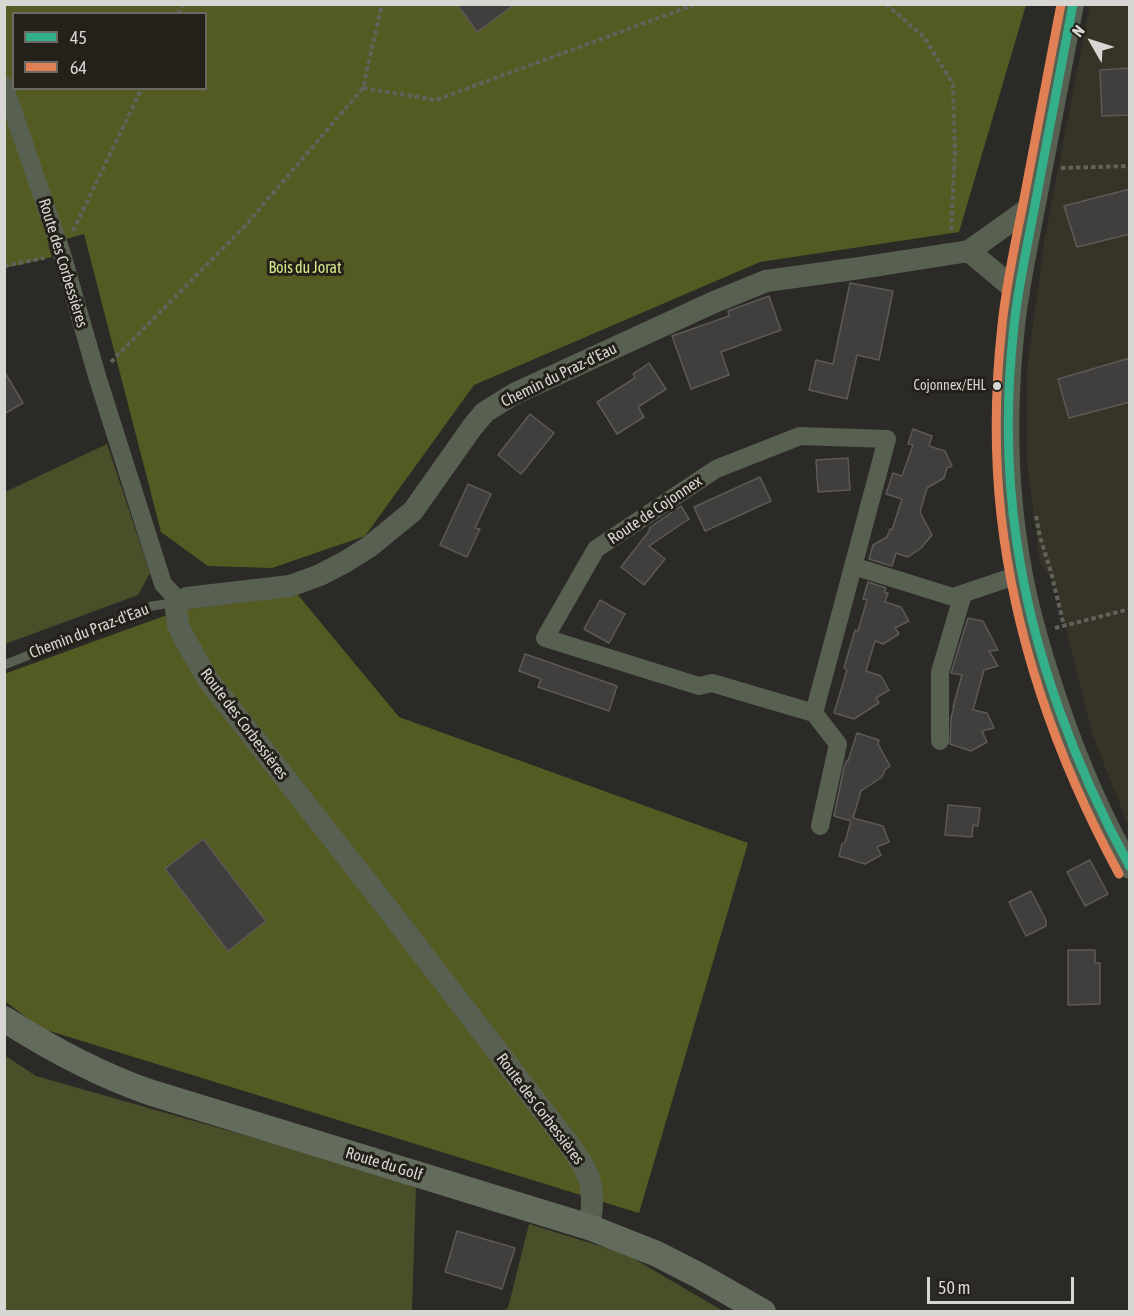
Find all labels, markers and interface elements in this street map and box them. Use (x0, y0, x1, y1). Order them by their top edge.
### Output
legend (12, 12, 207, 90)
north arrow (1062, 12, 1122, 72)
text: N (1068, 21, 1088, 40)
text: 45 (70, 27, 87, 48)
text: 64 (70, 57, 87, 78)
street label: Route des Corbessières (34, 196, 92, 330)
park label: Bois du Jorat (268, 258, 342, 278)
street label: Chemin du Praz-d'Eau (498, 339, 620, 411)
place label: Cojonnex/EHL (914, 378, 986, 394)
marker: Cojonnex/EHL (991, 380, 1003, 392)
street label: Route de Cojonnex (604, 472, 706, 548)
street label: Chemin du Praz-d'Eau (27, 599, 151, 663)
street label: Route des Corbessières (196, 665, 292, 783)
street label: Route des Corbessières (492, 1050, 588, 1168)
street label: Route du Golf (343, 1143, 425, 1185)
scale bar (930, 1265, 1077, 1303)
text: 50 m (938, 1277, 970, 1298)

